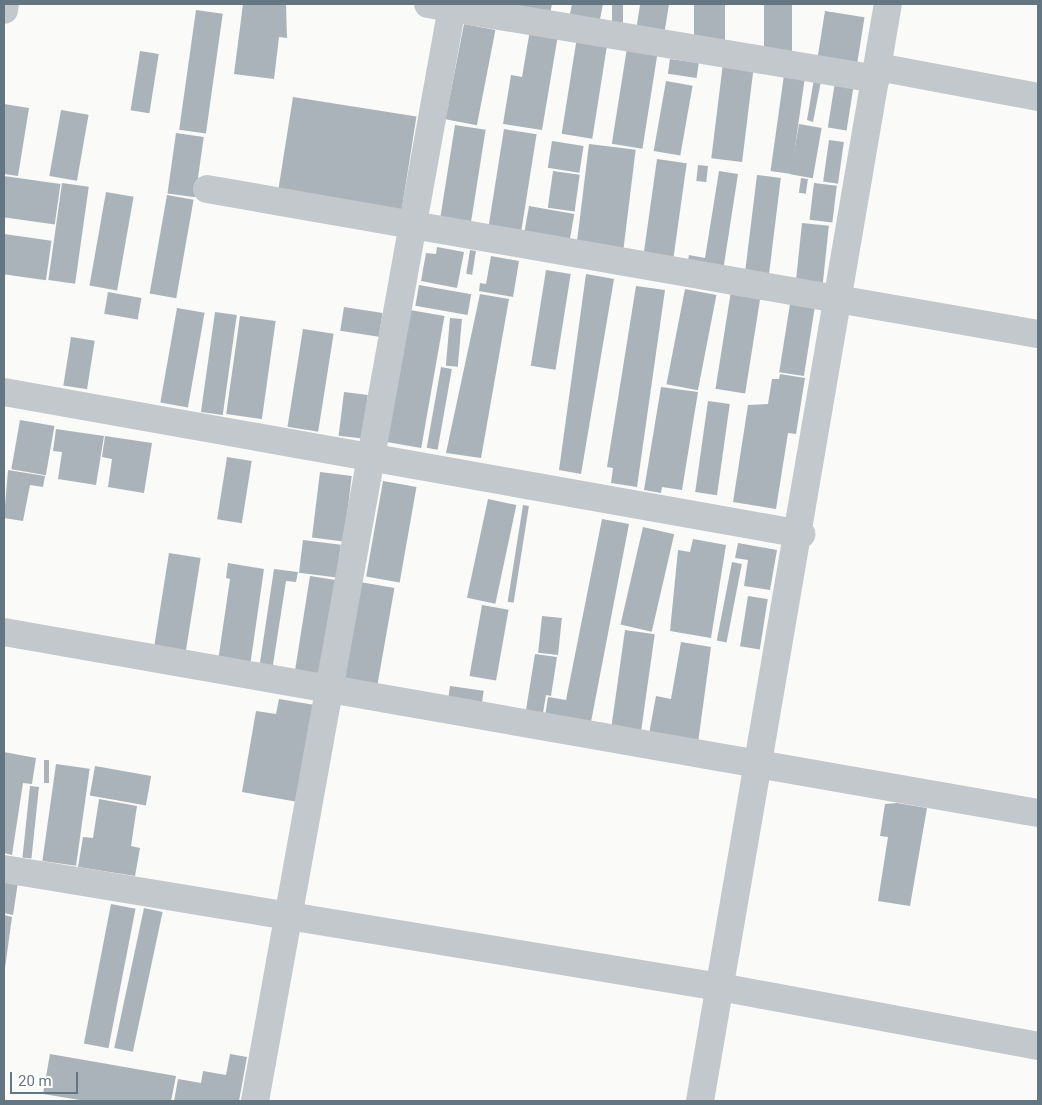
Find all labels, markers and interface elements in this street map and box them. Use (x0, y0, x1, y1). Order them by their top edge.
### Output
scale bar (12, 1062, 80, 1094)
text: 20 m (18, 1072, 52, 1090)

